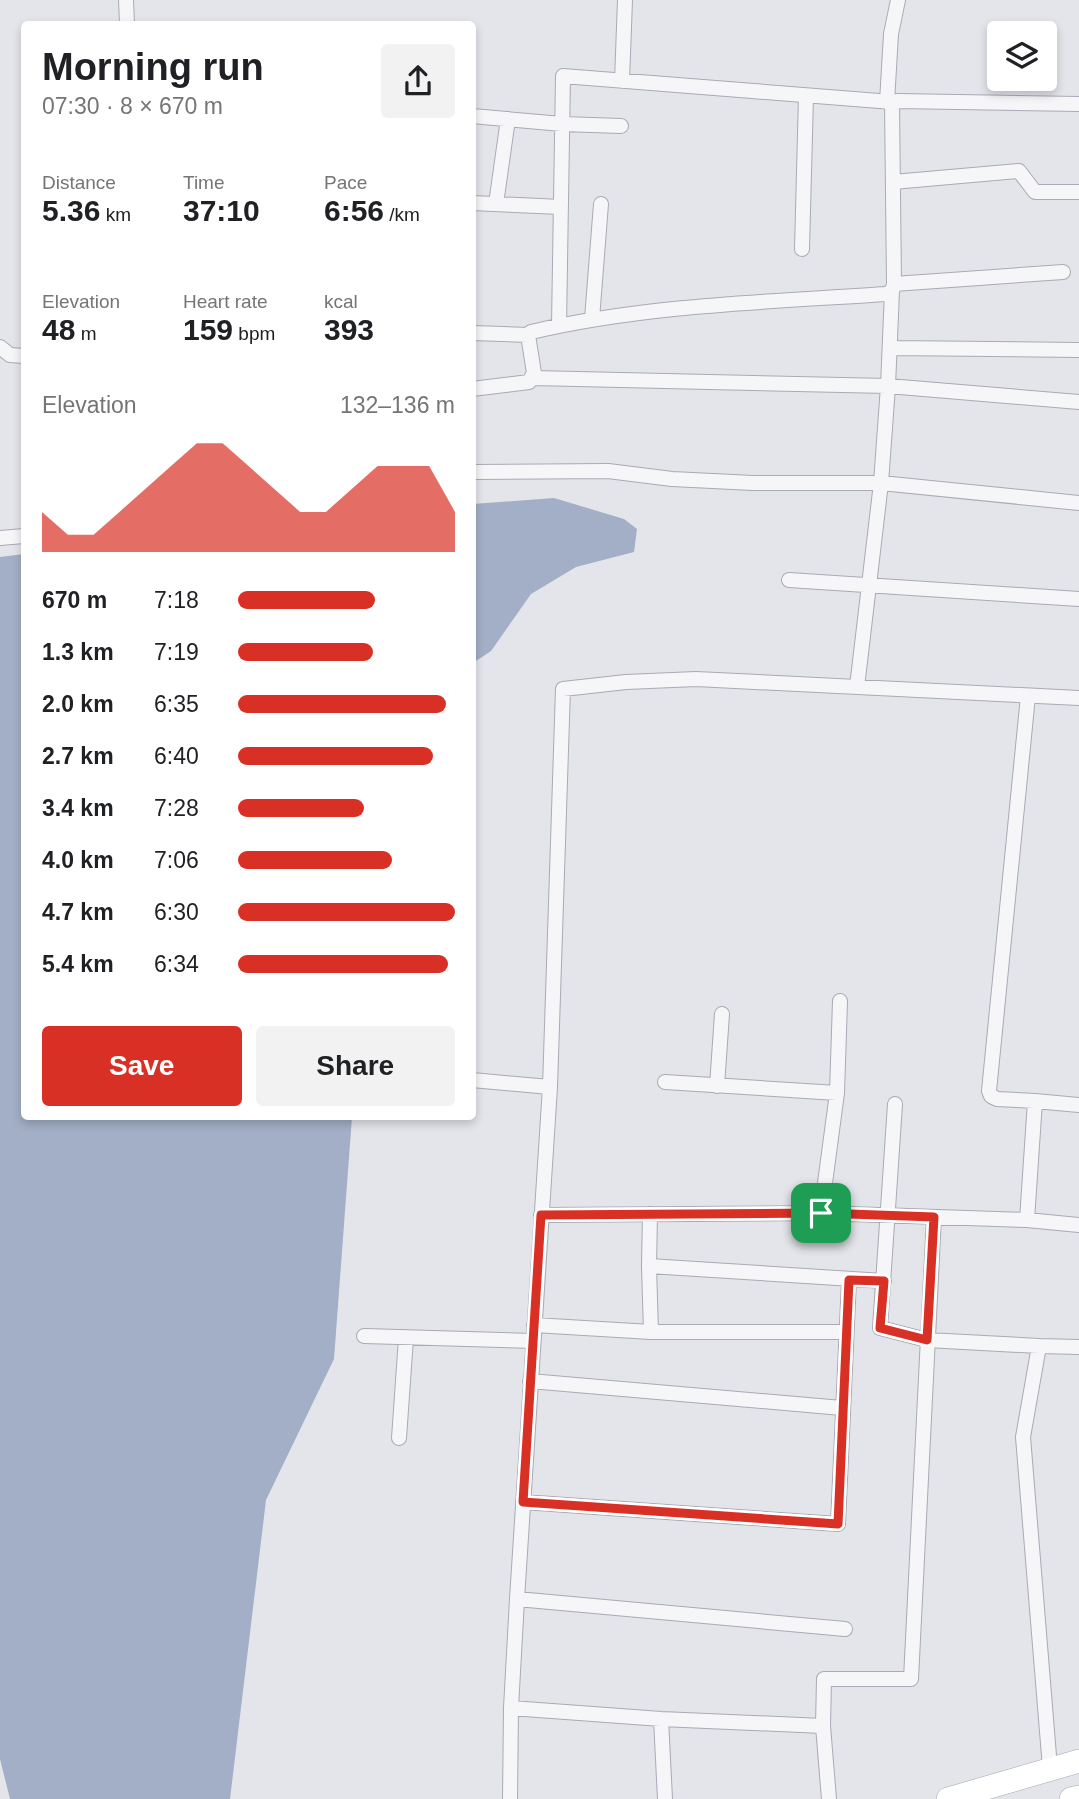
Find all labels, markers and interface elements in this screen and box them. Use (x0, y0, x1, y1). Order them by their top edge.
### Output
map controls (987, 21, 1057, 91)
button: layers (987, 21, 1057, 91)
button: share (381, 44, 455, 118)
text: Morning run (42, 46, 264, 88)
text: 07:30 · 8 × 670 m (42, 93, 223, 119)
text: Distance (42, 172, 116, 193)
text: Time (183, 172, 225, 193)
text: Pace (324, 172, 367, 193)
text: 5.36 (42, 194, 100, 227)
text: 37:10 (183, 194, 260, 227)
text: 6:56 (324, 194, 384, 227)
text: km (100, 204, 131, 225)
text: /km (384, 204, 420, 225)
text: Elevation (42, 291, 120, 312)
text: Heart rate (183, 291, 267, 312)
text: kcal (324, 291, 358, 312)
text: 48 (42, 313, 75, 346)
text: 159 (183, 313, 233, 346)
text: 393 (324, 313, 374, 346)
text: m (75, 323, 96, 344)
text: bpm (233, 323, 275, 344)
text: Elevation (42, 392, 137, 418)
text: 132–136 m (340, 392, 455, 418)
text: 670 m (42, 587, 107, 613)
text: 7:18 (154, 587, 199, 613)
text: 1.3 km (42, 639, 114, 665)
text: 7:19 (154, 639, 199, 665)
text: 2.0 km (42, 691, 114, 717)
text: 6:35 (154, 691, 199, 717)
text: 2.7 km (42, 743, 114, 769)
text: 6:40 (154, 743, 199, 769)
text: 3.4 km (42, 795, 114, 821)
text: 7:28 (154, 795, 199, 821)
text: 4.0 km (42, 847, 114, 873)
text: 7:06 (154, 847, 199, 873)
text: 4.7 km (42, 899, 114, 925)
text: 6:30 (154, 899, 199, 925)
text: 5.4 km (42, 951, 114, 977)
text: 6:34 (154, 951, 199, 977)
button: Save (42, 1026, 242, 1106)
button: Share (256, 1026, 455, 1106)
pin (791, 1183, 851, 1243)
icon: arrive (802, 1194, 840, 1232)

